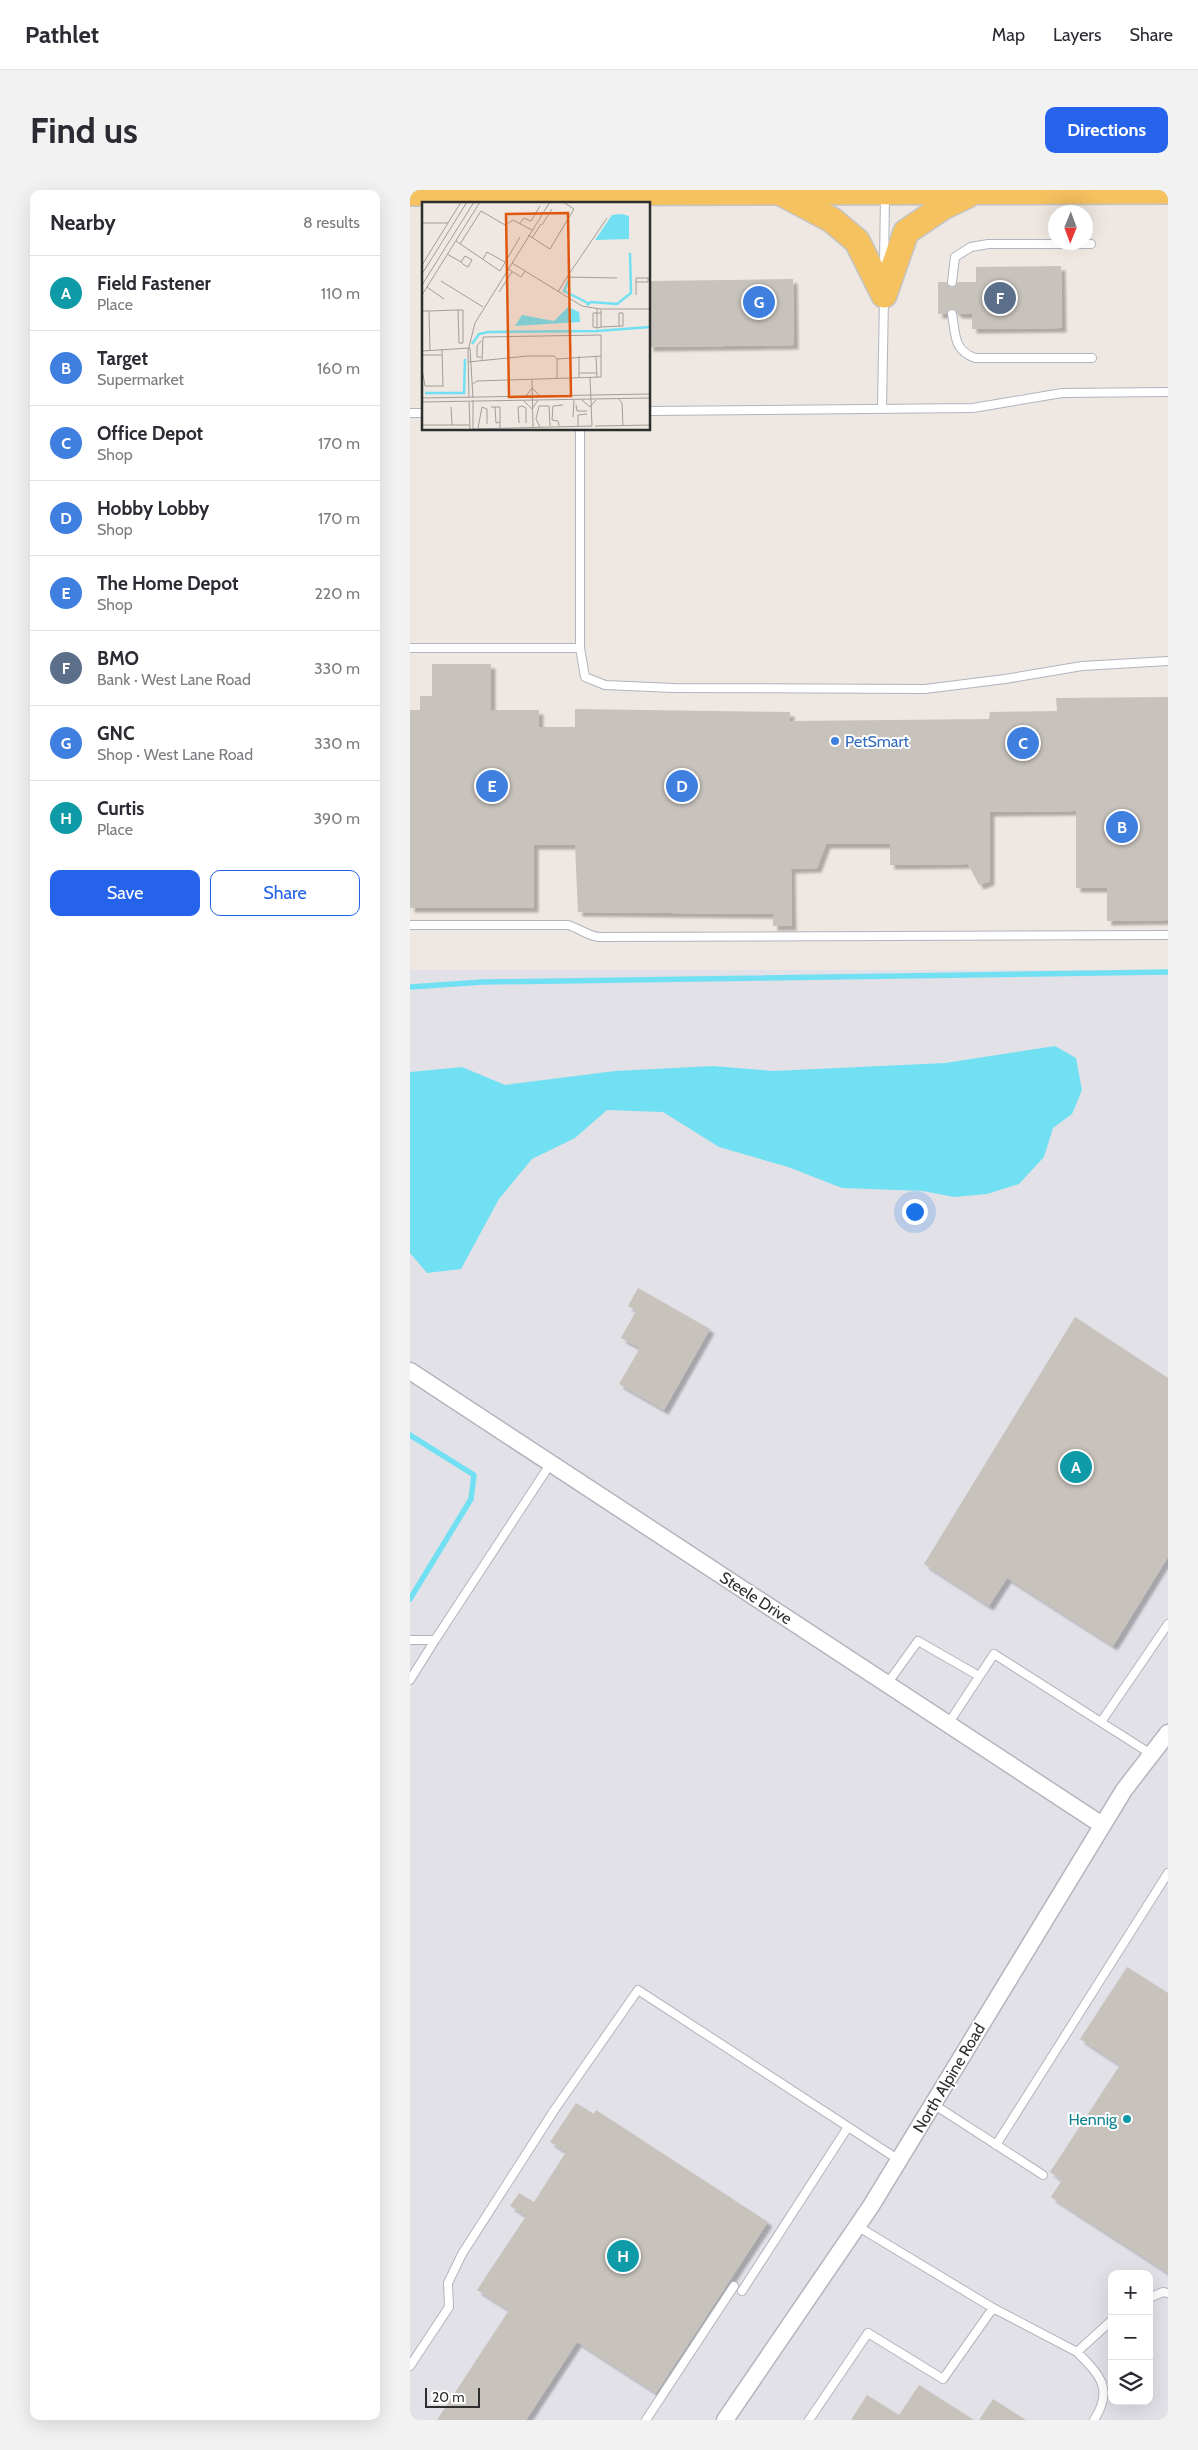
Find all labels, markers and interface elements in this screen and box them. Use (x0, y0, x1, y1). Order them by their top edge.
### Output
text: Pathlet (25, 20, 99, 49)
text: Map (992, 24, 1025, 46)
text: Layers (1053, 24, 1102, 46)
text: Share (1130, 24, 1173, 46)
button: Directions (1045, 107, 1168, 153)
text: Find us (30, 109, 138, 152)
inset map (422, 202, 650, 430)
north arrow (1048, 205, 1093, 250)
text: Nearby (50, 210, 116, 235)
text: 8 results (303, 213, 360, 232)
text: Field Fastener (97, 272, 211, 295)
pin: F (984, 279, 1016, 317)
pin: G (743, 283, 775, 321)
text: A (61, 284, 71, 303)
text: 110 m (321, 284, 360, 303)
text: Place (97, 295, 133, 314)
text: Target (97, 347, 148, 370)
text: B (61, 359, 71, 378)
text: 160 m (317, 359, 360, 378)
text: Supermarket (97, 370, 184, 389)
text: Office Depot (97, 422, 203, 445)
text: C (61, 434, 71, 453)
text: 170 m (318, 434, 360, 453)
text: Shop (97, 445, 133, 464)
text: Hobby Lobby (97, 497, 209, 520)
text: D (60, 509, 72, 528)
text: 170 m (318, 509, 360, 528)
text: Shop (97, 520, 133, 539)
text: The Home Depot (97, 572, 238, 595)
text: E (61, 584, 71, 603)
text: 220 m (314, 584, 360, 603)
text: Shop (97, 595, 133, 614)
text: BMO (97, 647, 139, 670)
text: F (62, 659, 70, 678)
text: 330 m (314, 659, 360, 678)
text: Bank · West Lane Road (97, 670, 251, 689)
text: GNC (97, 722, 135, 745)
pin: C (1007, 724, 1039, 762)
place label: PetSmart (845, 732, 910, 751)
text: G (61, 734, 71, 753)
text: 330 m (314, 734, 360, 753)
marker: PetSmart (829, 735, 841, 747)
text: Shop · West Lane Road (97, 745, 253, 764)
pin: E (476, 767, 508, 805)
pin: D (666, 767, 698, 805)
text: Curtis (97, 797, 144, 820)
pin: B (1106, 808, 1138, 846)
text: H (60, 809, 72, 828)
text: 390 m (313, 809, 360, 828)
text: Place (97, 820, 133, 839)
button: Save (50, 870, 200, 916)
button: Share (210, 870, 360, 916)
your location (902, 1199, 928, 1225)
pin: A (1060, 1448, 1092, 1486)
street label: Steele Drive (716, 1568, 796, 1628)
street label: North Alpine Road (909, 2020, 989, 2136)
place label: Hennig (1068, 2110, 1118, 2129)
marker: Hennig (1121, 2113, 1133, 2125)
pin: H (607, 2237, 639, 2275)
map controls (1108, 2270, 1153, 2405)
button: + (1108, 2270, 1153, 2315)
button: − (1108, 2315, 1153, 2360)
button: layers (1108, 2360, 1153, 2405)
scale bar (425, 2385, 480, 2408)
text: 20 m (432, 2388, 465, 2406)

